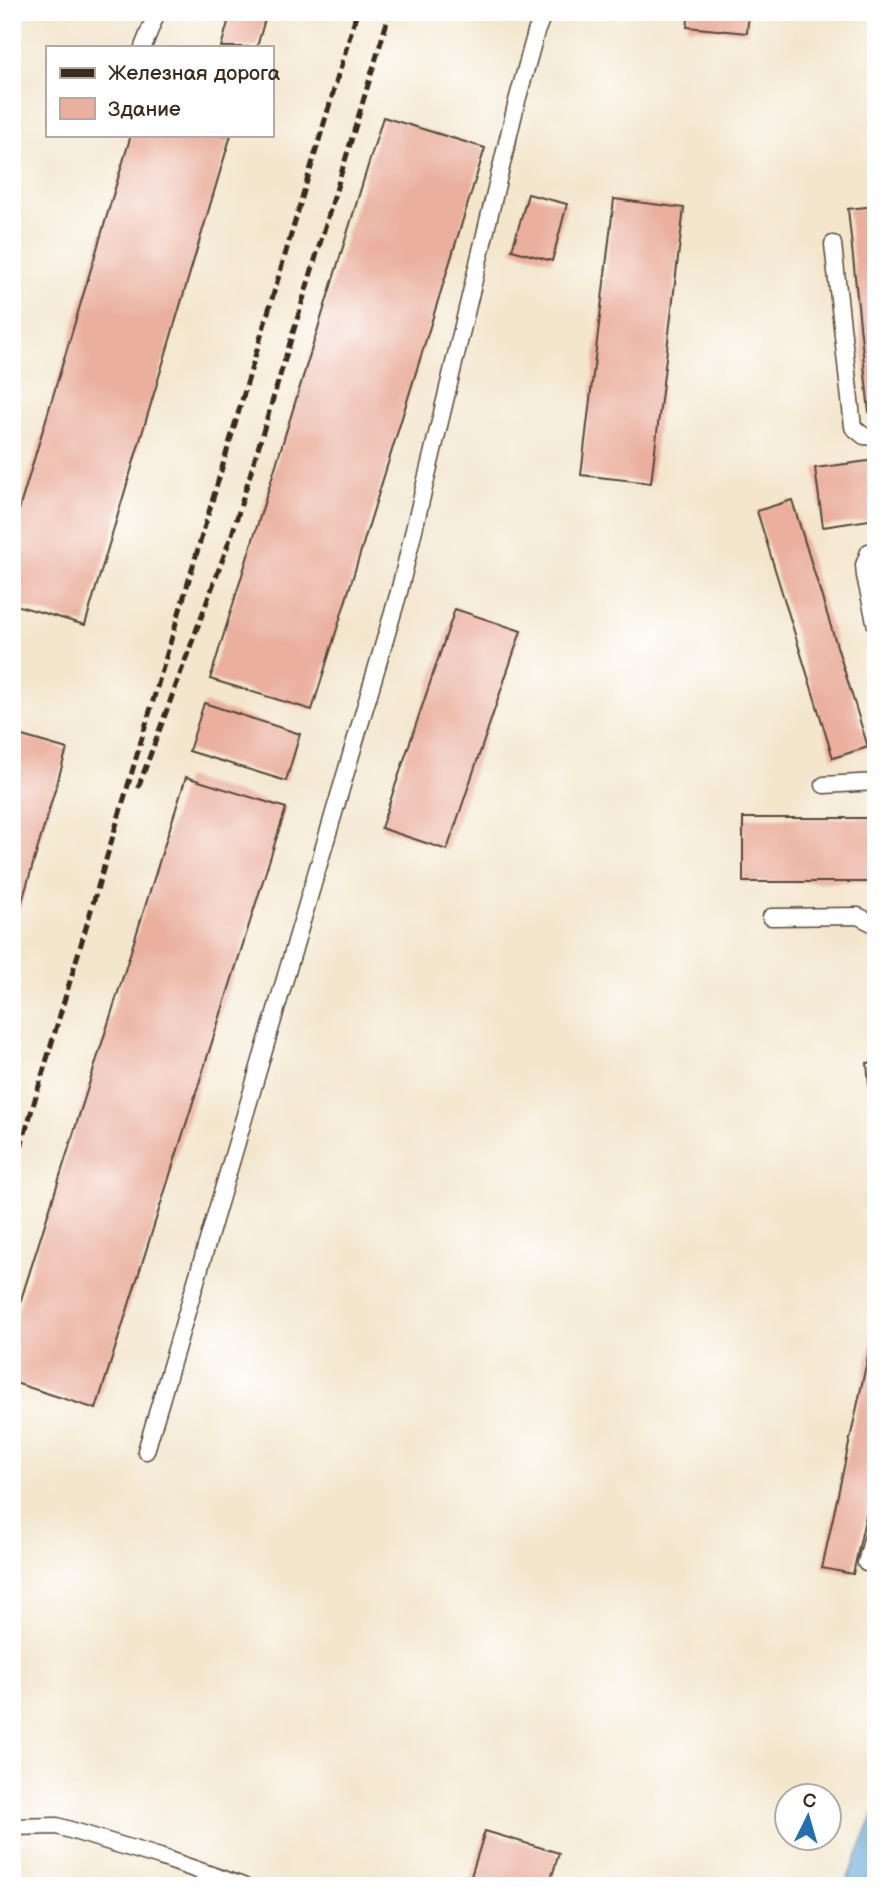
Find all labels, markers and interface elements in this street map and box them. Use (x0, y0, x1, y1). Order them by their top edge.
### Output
legend (46, 46, 273, 136)
text: Железная дорога (108, 61, 281, 86)
text: Здание (108, 97, 181, 122)
north arrow (772, 1783, 842, 1853)
text: С (802, 1790, 817, 1814)

